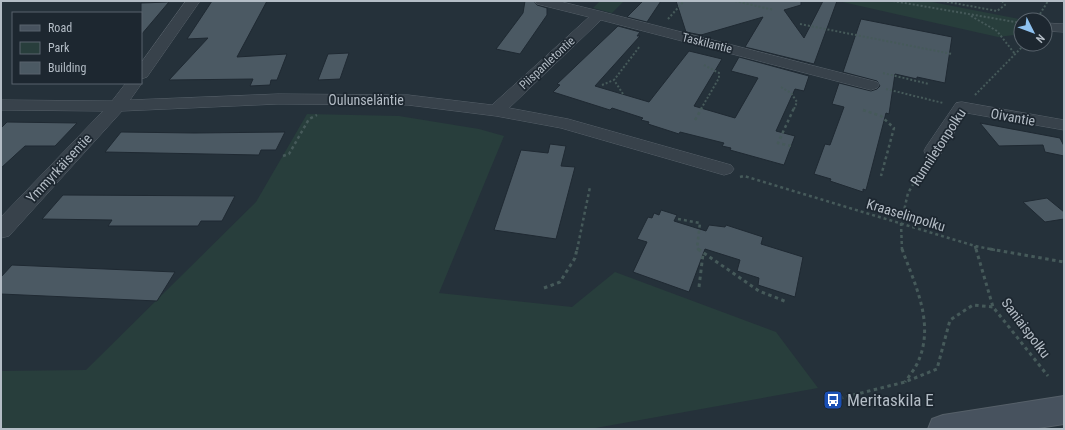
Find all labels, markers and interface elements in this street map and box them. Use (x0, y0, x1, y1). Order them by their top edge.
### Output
legend (12, 12, 142, 84)
north arrow (1013, 12, 1053, 52)
text: Road (48, 21, 72, 35)
street label: Taskilantie (680, 30, 734, 56)
text: N (1033, 31, 1047, 45)
street label: Piispanletontie (516, 34, 578, 92)
text: Park (48, 41, 70, 55)
text: Building (48, 61, 86, 75)
street label: Oulunseläntie (328, 92, 404, 108)
street label: Runniletonpolku (907, 105, 969, 189)
street label: Oivantie (989, 105, 1037, 129)
street label: Ymmyrkäisentie (23, 130, 95, 206)
street label: Kraaselinpolku (865, 195, 947, 235)
street label: Saniaispolku (998, 295, 1054, 361)
bus stop icon: Meritaskila E (822, 389, 844, 411)
place label: Meritaskila E (847, 390, 934, 410)

